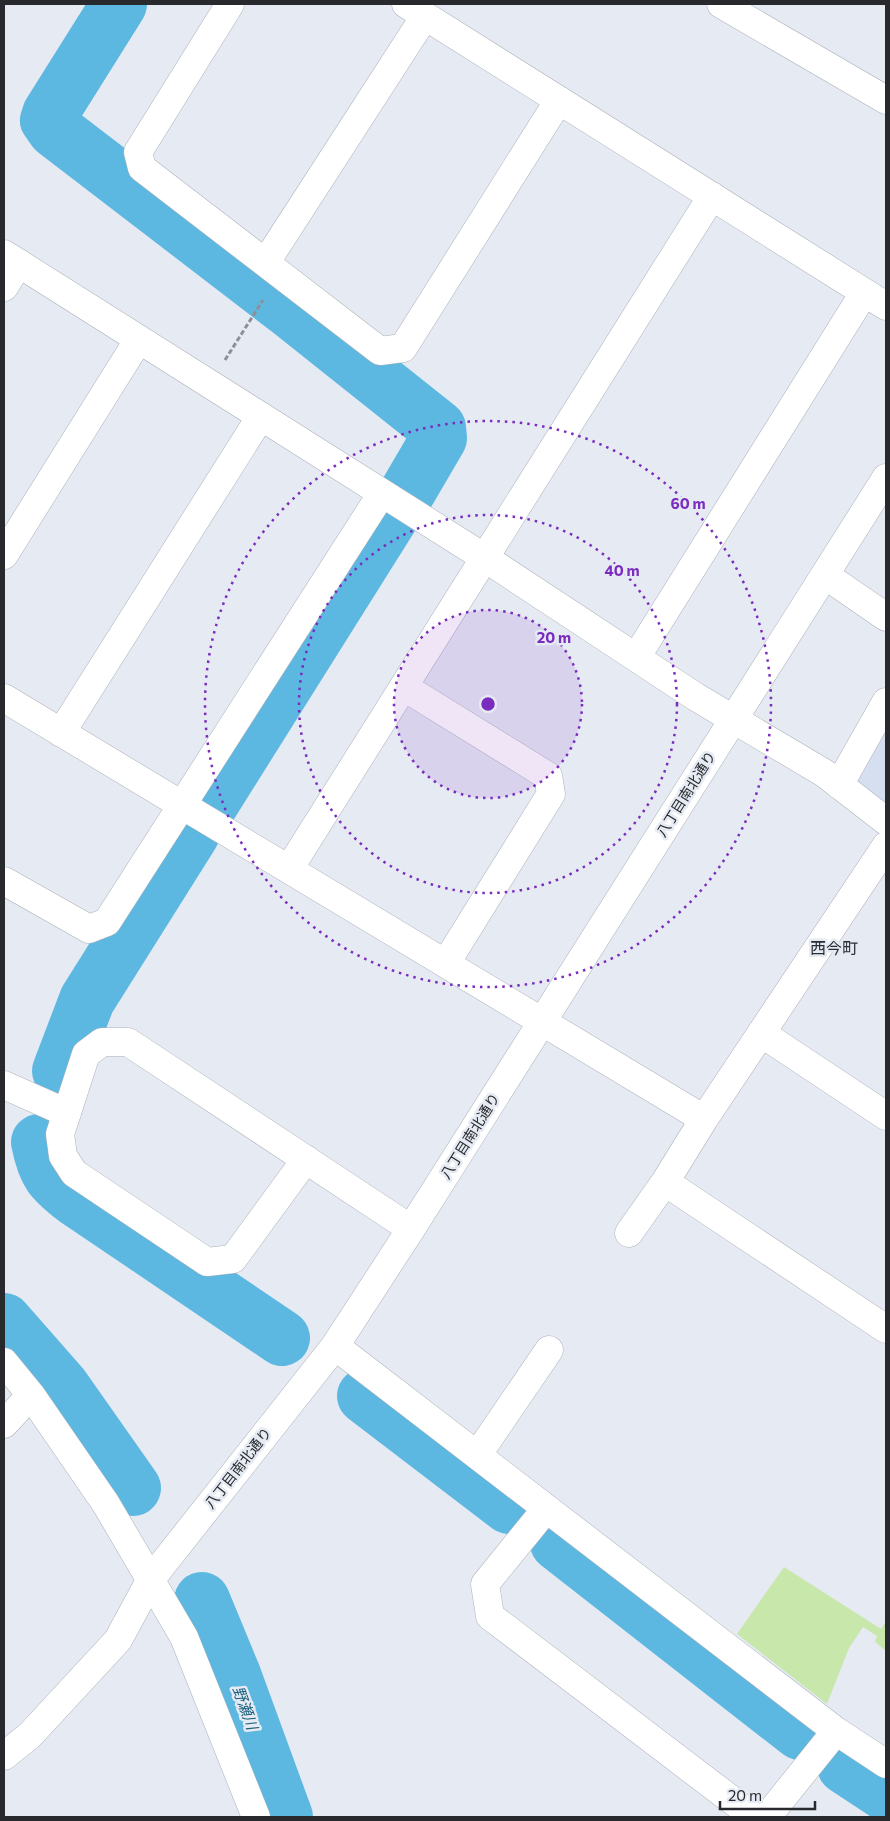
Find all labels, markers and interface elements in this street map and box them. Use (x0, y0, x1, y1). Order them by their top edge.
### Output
text: 60 m (670, 494, 706, 512)
text: 40 m (604, 561, 640, 579)
text: 20 m (537, 628, 571, 646)
centre of rings (479, 695, 497, 713)
street label: 八丁目南北通り (652, 748, 719, 840)
district label: 西今町 (810, 938, 858, 957)
street label: 八丁目南北通り (436, 1090, 503, 1182)
street label: 八丁目南北通り (201, 1424, 274, 1512)
water label: 野瀬川 (230, 1683, 263, 1734)
scale bar (720, 1778, 815, 1810)
text: 20 m (728, 1786, 762, 1804)

